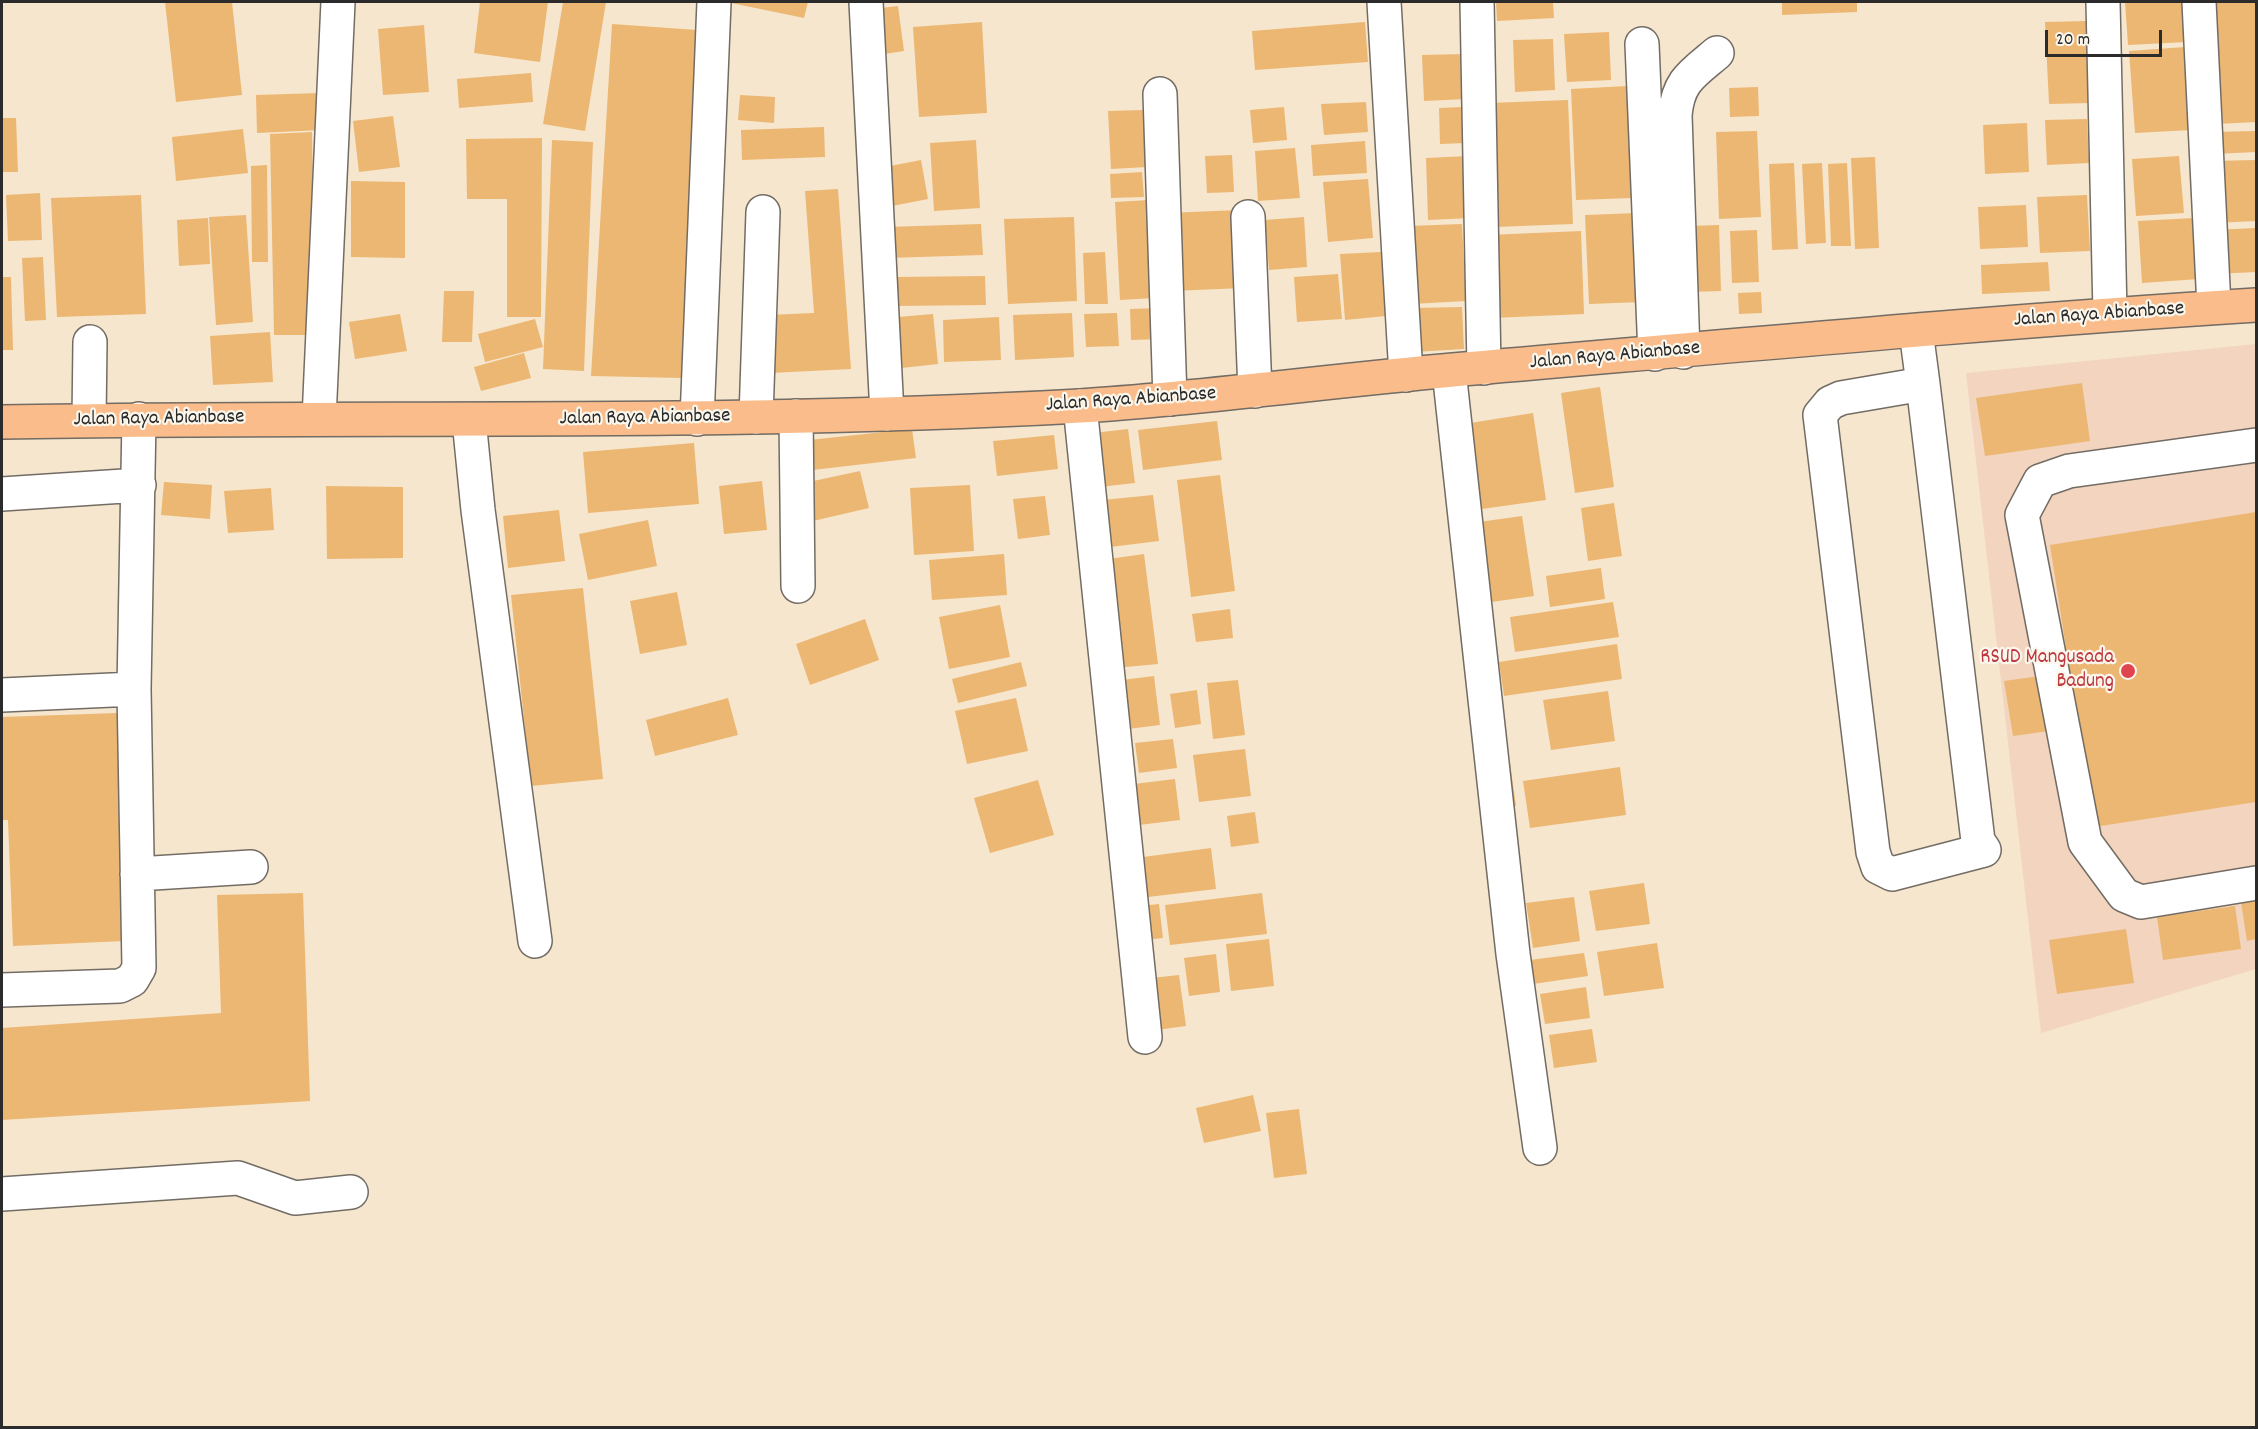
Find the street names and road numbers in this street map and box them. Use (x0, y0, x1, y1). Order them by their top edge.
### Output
street label: Jalan Raya Abianbase (2013, 297, 2185, 335)
street label: Jalan Raya Abianbase (1529, 337, 1701, 377)
street label: Jalan Raya Abianbase (1045, 382, 1217, 420)
street label: Jalan Raya Abianbase (559, 405, 731, 433)
street label: Jalan Raya Abianbase (73, 406, 245, 434)

